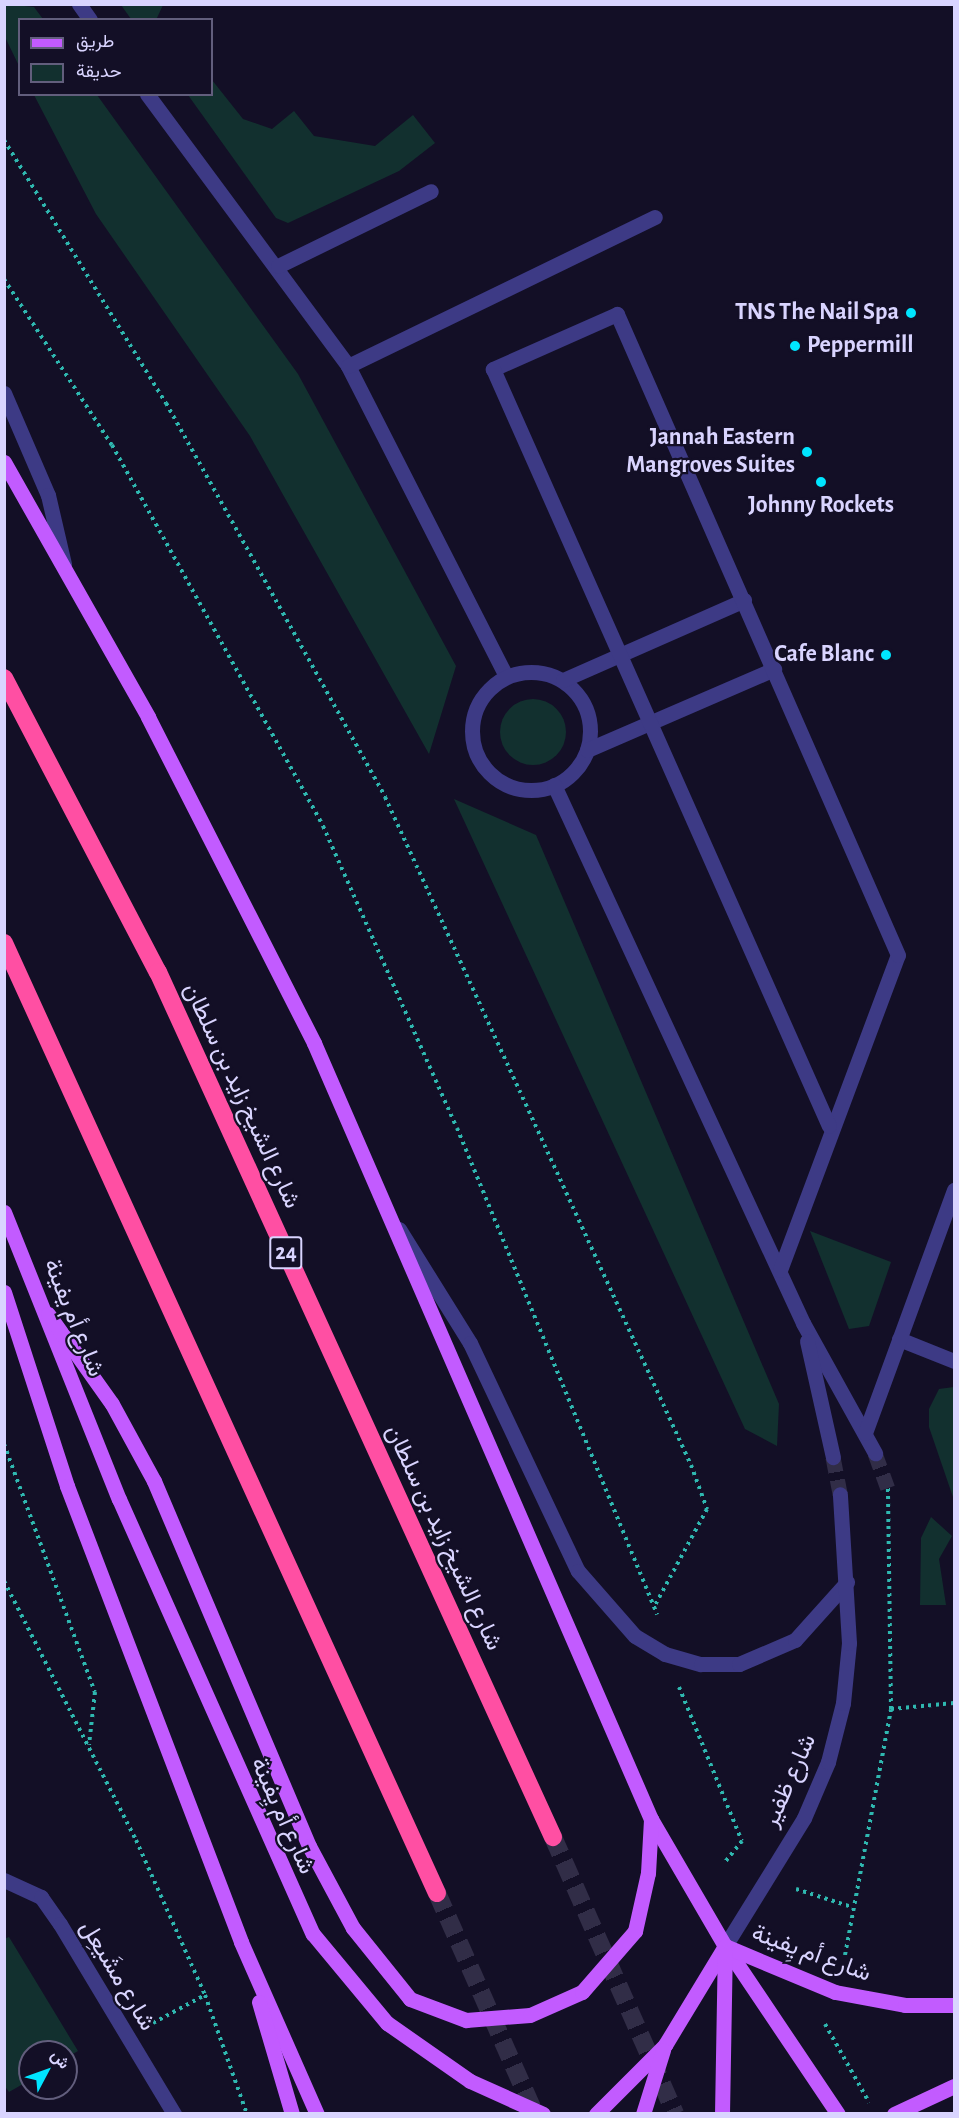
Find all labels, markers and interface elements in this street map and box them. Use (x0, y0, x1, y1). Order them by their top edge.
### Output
legend (18, 18, 213, 96)
text: طريق (76, 33, 114, 51)
text: حديقة (76, 63, 122, 81)
place label: TNS The Nail Spa (735, 299, 899, 327)
marker: TNS The Nail Spa (904, 306, 918, 320)
place label: Peppermill (807, 332, 914, 360)
marker: Peppermill (788, 339, 802, 353)
place label: Jannah Eastern Mangroves Suites (626, 424, 795, 480)
marker: Jannah Eastern Mangroves Suites (800, 445, 814, 459)
marker: Johnny Rockets (814, 475, 828, 489)
place label: Johnny Rockets (748, 492, 894, 520)
place label: Cafe Blanc (774, 641, 874, 669)
marker: Cafe Blanc (879, 648, 893, 662)
street label: شارع الشيخ زايد بن سلطان (176, 979, 306, 1213)
road number: 24 (268, 1234, 304, 1272)
street label: شارع أم يفينة (36, 1255, 110, 1381)
street label: شارع الشيخ زايد بن سلطان (378, 1421, 508, 1655)
street label: شارع ظفير (757, 1730, 823, 1832)
street label: شارع أم يِفينة (243, 1753, 321, 1879)
street label: شارع مشَيعِل (73, 1916, 161, 2036)
street label: شارع أم يِفينة (747, 1919, 875, 1989)
north arrow (18, 2040, 78, 2100)
text: ش (48, 2047, 72, 2072)

